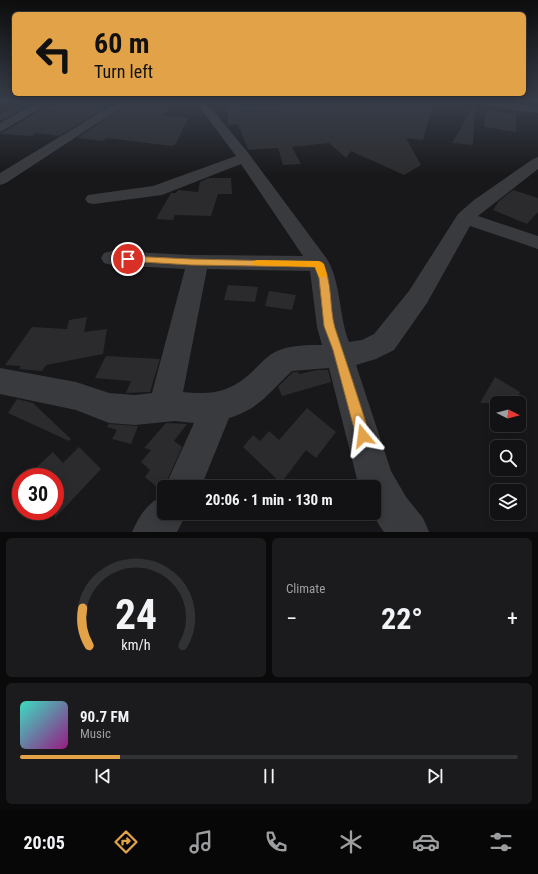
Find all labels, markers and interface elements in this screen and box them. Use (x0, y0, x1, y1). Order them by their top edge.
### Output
text: 60 m (94, 27, 150, 60)
icon: left (28, 28, 80, 80)
text: Turn left (94, 61, 153, 82)
pin (111, 242, 145, 276)
icon: arrive (117, 248, 139, 270)
north arrow (490, 396, 526, 432)
map controls (490, 396, 526, 520)
position arrow (342, 415, 384, 457)
button: search (490, 440, 526, 476)
speed limit sign: 30 (12, 468, 64, 520)
button: layers (490, 484, 526, 520)
text: 20:06 · 1 min · 130 m (205, 491, 333, 509)
text: Climate (286, 581, 325, 596)
text: 24 (115, 589, 157, 638)
text: 22° (381, 601, 423, 636)
text: − (286, 606, 297, 631)
text: + (507, 606, 518, 631)
text: km/h (121, 636, 151, 652)
text: 90.7 FM (80, 708, 129, 726)
text: Music (80, 726, 111, 741)
icon: previous (92, 765, 114, 787)
icon: pause (258, 765, 280, 787)
icon: next (424, 765, 446, 787)
icon: directions (112, 828, 140, 856)
icon: music (187, 828, 215, 856)
icon: phone (262, 828, 290, 856)
icon: climate (337, 828, 365, 856)
icon: car (412, 828, 440, 856)
icon: filters (487, 828, 515, 856)
text: 20:05 (23, 832, 65, 853)

